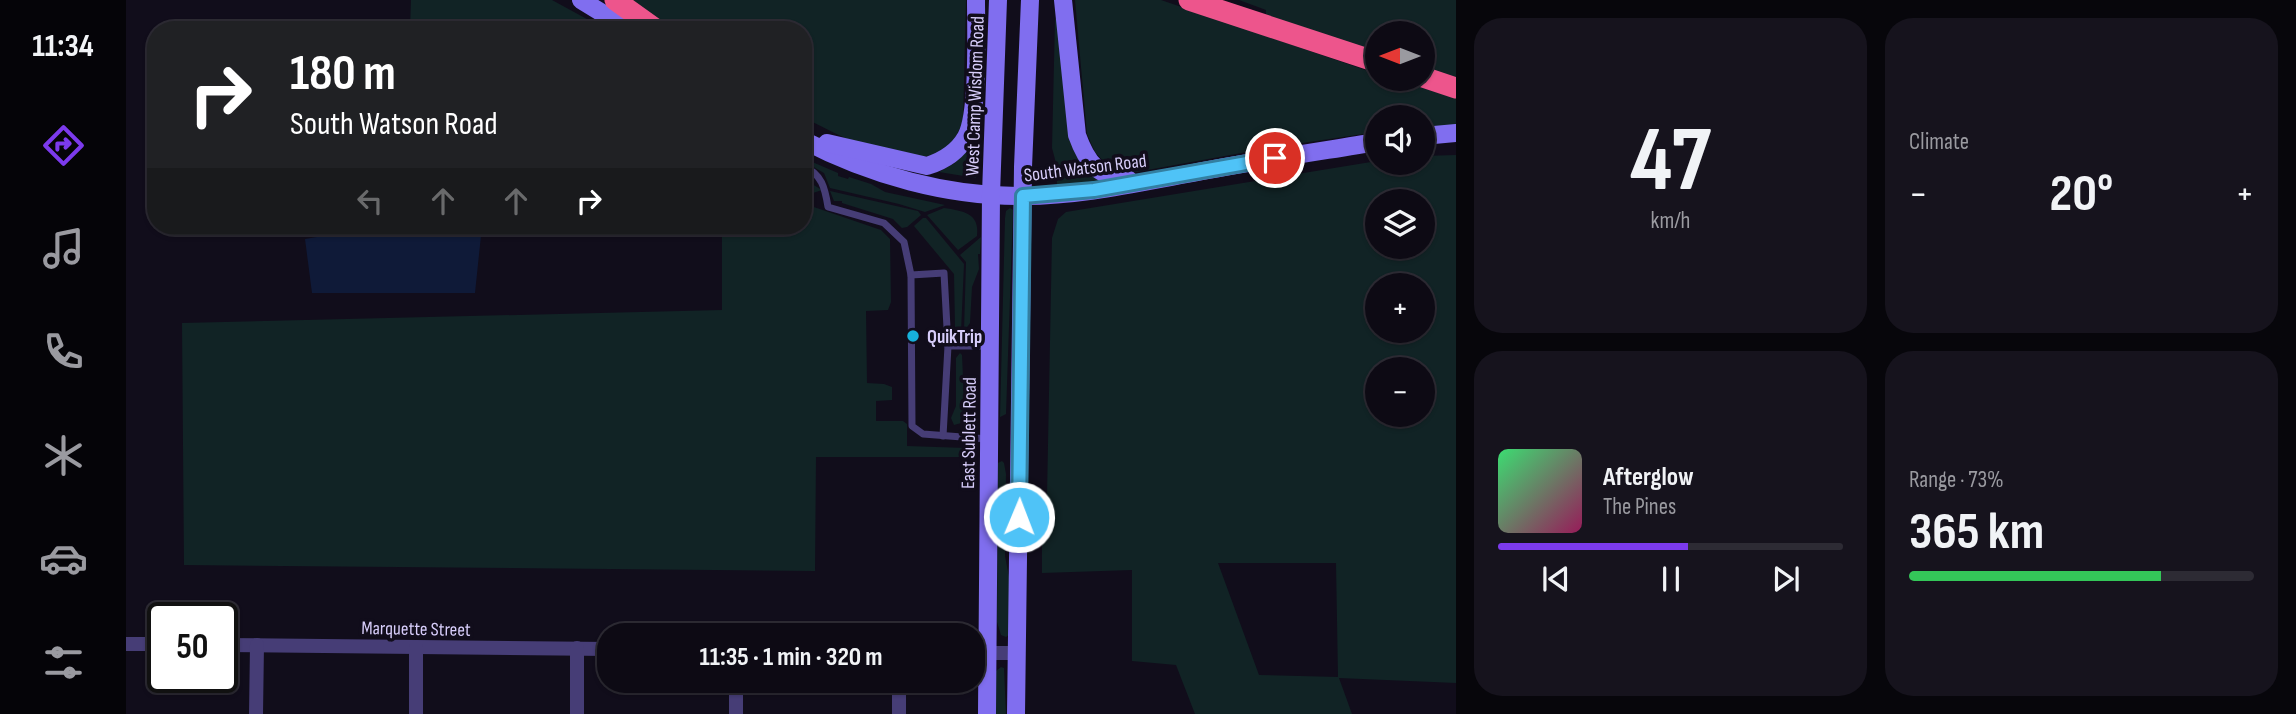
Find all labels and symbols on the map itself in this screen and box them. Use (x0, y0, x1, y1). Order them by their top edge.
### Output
street label: West Camp Wisdom Road (961, 16, 990, 176)
north arrow (1365, 21, 1435, 91)
pin (1245, 128, 1305, 188)
street label: South Watson Road (1023, 150, 1148, 187)
place label: QuikTrip (927, 326, 982, 349)
marker: QuikTrip (905, 328, 921, 344)
street label: East Sublett Road (957, 377, 982, 489)
position arrow (982, 480, 1056, 554)
speed limit sign: 50 (147, 602, 238, 693)
street label: Marquette Street (361, 617, 471, 642)

